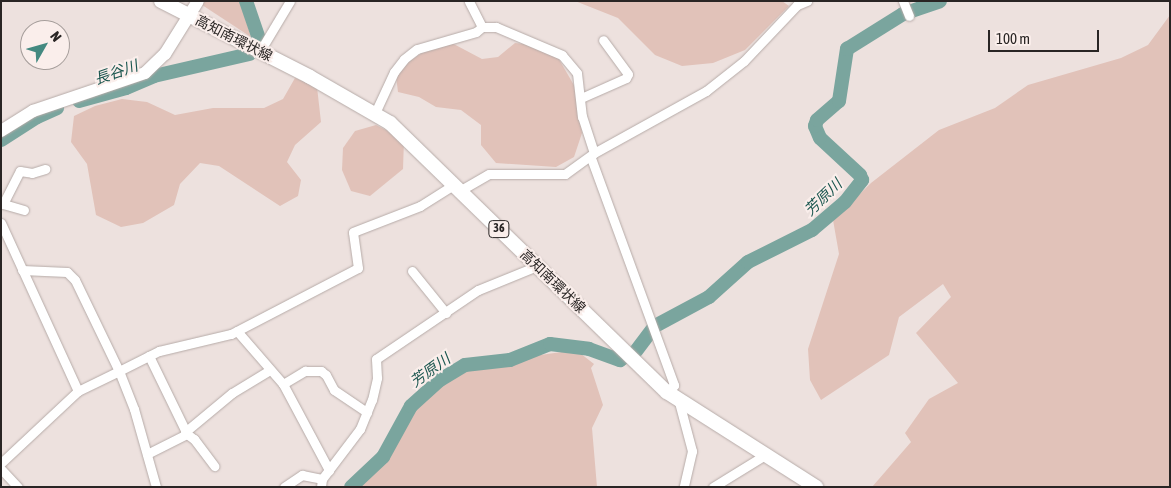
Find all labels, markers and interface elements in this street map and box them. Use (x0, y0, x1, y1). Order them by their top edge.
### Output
street label: 高知南環状線 (193, 11, 275, 65)
north arrow (20, 20, 70, 70)
scale bar (991, 20, 1102, 52)
text: N (47, 28, 65, 45)
text: 100 m (996, 30, 1030, 47)
water label: 長谷川 (92, 56, 140, 88)
water label: 芳原川 (801, 175, 845, 219)
road number: 36 (488, 220, 510, 238)
street label: 高知南環状線 (517, 246, 589, 316)
water label: 芳原川 (407, 349, 453, 391)

